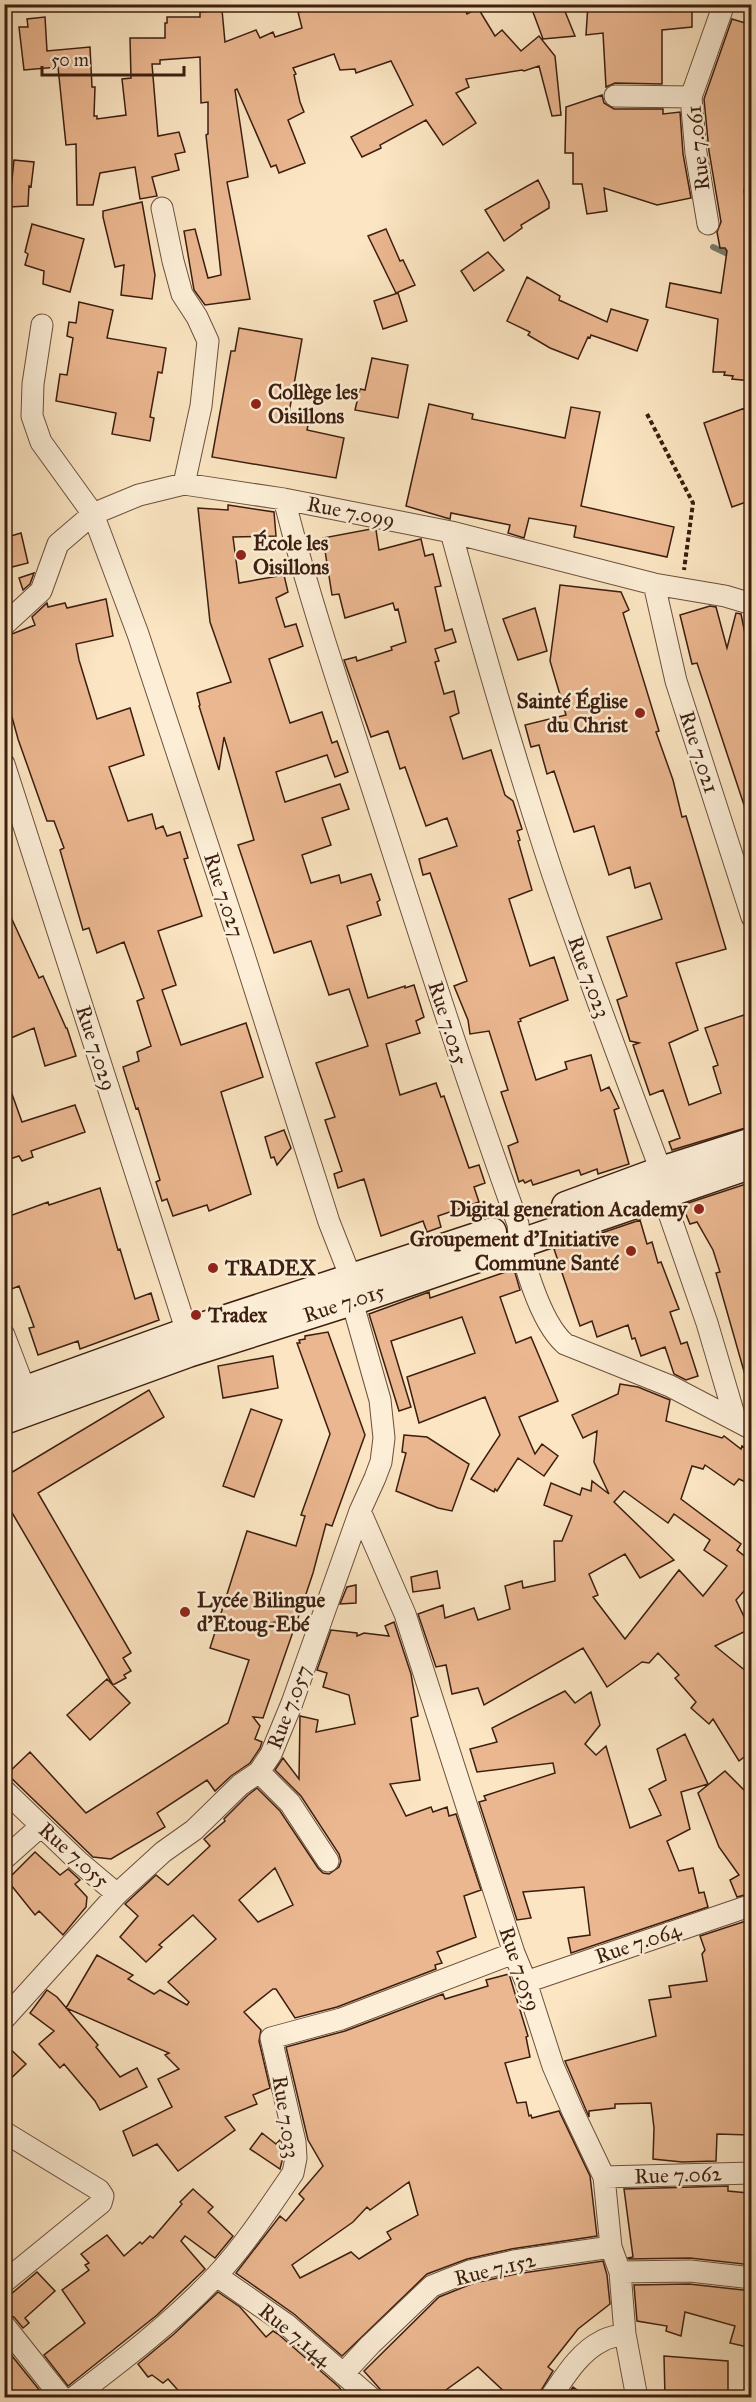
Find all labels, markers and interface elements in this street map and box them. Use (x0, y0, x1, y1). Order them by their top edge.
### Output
scale bar (42, 39, 184, 77)
text: 50 m (51, 49, 89, 71)
street label: Rue 7.061 (681, 104, 715, 192)
place label: Collège les Oisillons (268, 379, 358, 429)
marker: Collège les Oisillons (249, 397, 263, 411)
street label: Rue 7.099 (305, 491, 397, 533)
place label: École les Oisillons (253, 529, 330, 580)
marker: École les Oisillons (234, 548, 248, 562)
place label: Sainté Église du Christ (517, 687, 629, 738)
marker: Sainté Église du Christ (633, 706, 647, 720)
street label: Rue 7.021 (673, 707, 725, 797)
street label: Rue 7.027 (198, 849, 250, 941)
street label: Rue 7.023 (562, 932, 616, 1022)
street label: Rue 7.025 (422, 978, 474, 1068)
street label: Rue 7.029 (70, 1002, 122, 1094)
place label: Digital generation Academy (449, 1196, 688, 1222)
marker: Digital generation Academy (692, 1202, 706, 1216)
place label: Groupement d'Initiative Commune Santé (410, 1226, 619, 1276)
marker: Groupement d'Initiative Commune Santé (624, 1244, 638, 1258)
place label: TRADEX (224, 1255, 317, 1281)
marker: TRADEX (206, 1261, 220, 1275)
street label: Rue 7.015 (300, 1278, 388, 1328)
place label: Tradex (207, 1302, 268, 1328)
marker: Tradex (189, 1308, 203, 1322)
place label: Lycée Bilingue d'Etoug-Ebé (197, 1587, 325, 1637)
marker: Lycée Bilingue d'Etoug-Ebé (178, 1605, 192, 1619)
street label: Rue 7.057 (261, 1661, 317, 1753)
street label: Rue 7.055 (33, 1817, 115, 1894)
street label: Rue 7.064 (592, 1916, 686, 1970)
street label: Rue 7.059 (493, 1923, 547, 2015)
street label: Rue 7.033 (267, 2074, 305, 2160)
street label: Rue 7.062 (634, 2160, 723, 2190)
street label: Rue 7.152 (452, 2246, 539, 2292)
street label: Rue 7.144 (253, 2298, 338, 2373)

